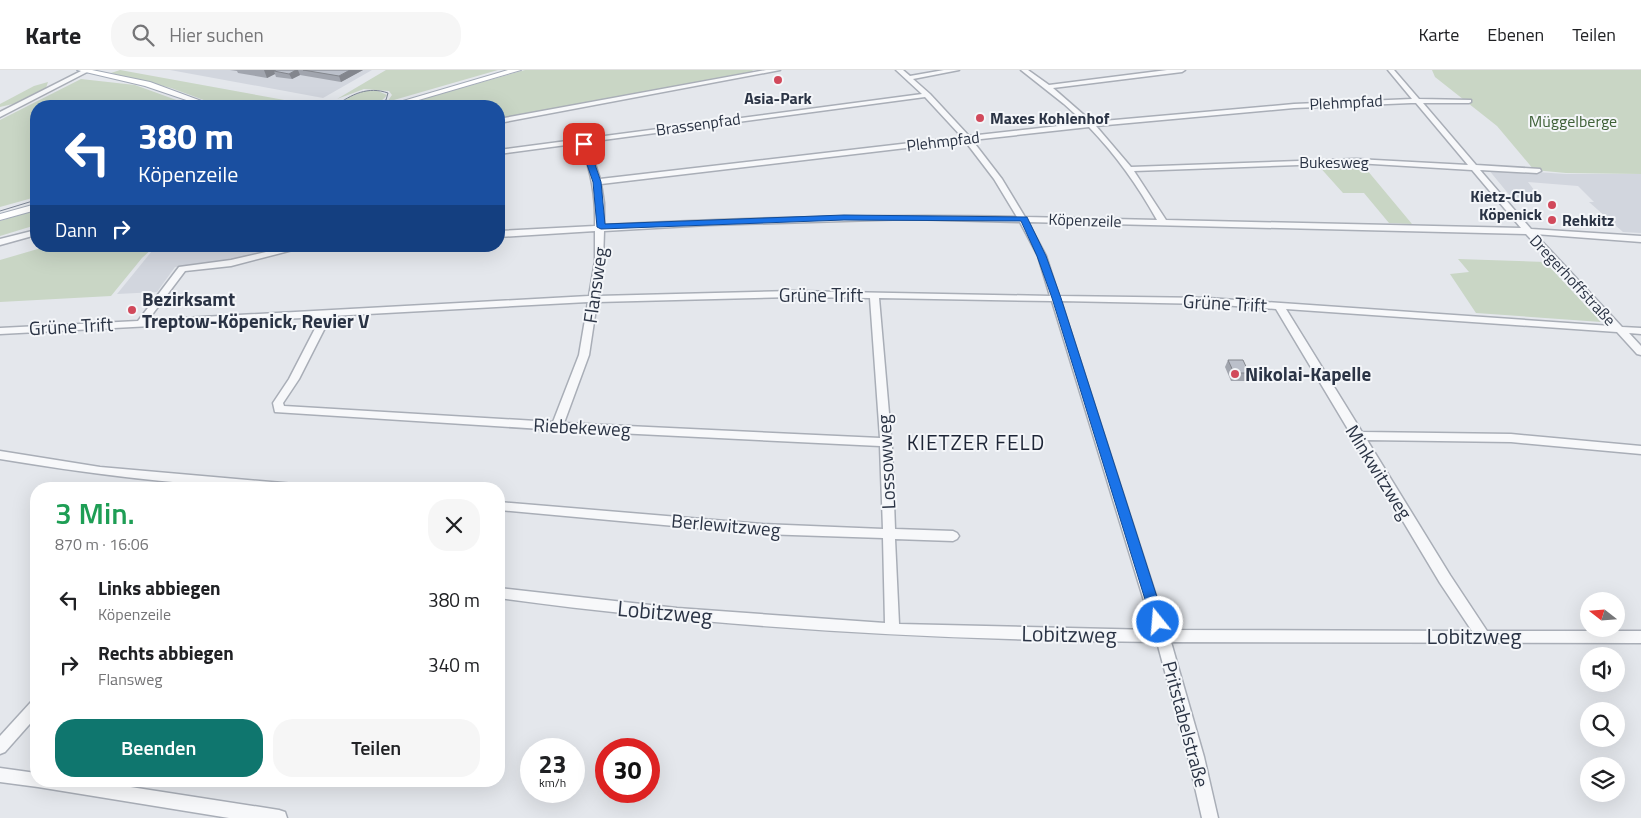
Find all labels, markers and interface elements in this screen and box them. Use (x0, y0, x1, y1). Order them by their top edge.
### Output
search box (111, 12, 461, 57)
text: Karte (25, 17, 81, 53)
text: Hier suchen (169, 20, 264, 49)
icon: search (129, 21, 157, 49)
text: Karte (1418, 21, 1459, 48)
text: Ebenen (1487, 21, 1544, 48)
text: Teilen (1572, 21, 1616, 48)
marker: Asia-Park (772, 74, 784, 86)
place label: Asia-Park (744, 86, 813, 110)
street label: Plehmpfad (1309, 88, 1383, 116)
street label: Brassenpfad (654, 106, 742, 142)
place label: Maxes Kohlenhof (990, 106, 1110, 130)
text: 380 m (138, 109, 234, 163)
park label: Müggelberge (1529, 109, 1617, 133)
marker: Maxes Kohlenhof (974, 112, 986, 124)
icon: left (55, 120, 120, 185)
pin (563, 123, 605, 165)
street label: Plehmpfad (905, 125, 981, 157)
icon: arrive (570, 130, 598, 158)
street label: Bukesweg (1299, 150, 1369, 174)
text: Köpenzeile (138, 157, 238, 191)
place label: Kietz-Club Köpenick (1470, 184, 1543, 226)
marker: Kietz-Club Köpenick (1546, 199, 1558, 211)
street label: Köpenzeile (1048, 207, 1122, 233)
place label: Rehkitz (1562, 208, 1614, 232)
marker: Rehkitz (1546, 214, 1558, 226)
text: Dann (55, 215, 97, 244)
icon: right (107, 215, 135, 243)
street label: Dregerhoffstraße (1524, 229, 1622, 331)
street label: Flansweg (575, 245, 614, 325)
street label: Grüne Trift (779, 280, 864, 309)
place label: Bezirksamt Treptow-Köpenick, Revier V (142, 284, 370, 335)
street label: Grüne Trift (1182, 286, 1268, 319)
marker: Bezirksamt Treptow-Köpenick, Revier V (126, 304, 138, 316)
street label: Grüne Trift (28, 309, 114, 342)
place label: Nikolai-Kapelle (1245, 359, 1371, 388)
marker: Nikolai-Kapelle (1229, 368, 1241, 380)
street label: Riebekeweg (533, 409, 632, 444)
street label: Lossowweg (869, 414, 902, 510)
street label: Minkwitzweg (1339, 419, 1420, 525)
district label: KIETZER FELD (907, 426, 1045, 458)
text: 3 Min. (55, 490, 135, 536)
button: close (428, 499, 480, 551)
street label: Berlewitzweg (670, 505, 782, 544)
text: 870 m · 16:06 (55, 532, 149, 556)
text: Links abbiegen (98, 573, 221, 602)
text: 380 m (428, 585, 480, 614)
icon: left (55, 586, 83, 614)
street label: Lobitzweg (616, 591, 714, 633)
north arrow (1580, 592, 1625, 638)
map controls (1580, 592, 1625, 802)
position arrow (1131, 595, 1183, 647)
text: Köpenzeile (98, 602, 171, 626)
street label: Lobitzweg (1021, 616, 1117, 652)
street label: Lobitzweg (1426, 619, 1522, 653)
text: Rechts abbiegen (98, 638, 234, 667)
button: sound (1580, 647, 1625, 692)
text: 340 m (428, 650, 480, 679)
icon: right (55, 651, 83, 679)
street label: Pritstabelstraße (1156, 657, 1217, 790)
text: Flansweg (98, 667, 163, 691)
button: search (1580, 702, 1625, 747)
button: Beenden (55, 719, 263, 777)
button: Teilen (273, 719, 480, 777)
speed limit sign: 30 (595, 738, 660, 803)
text: 23 (538, 745, 567, 783)
button: layers (1580, 757, 1625, 802)
text: km/h (539, 773, 566, 792)

